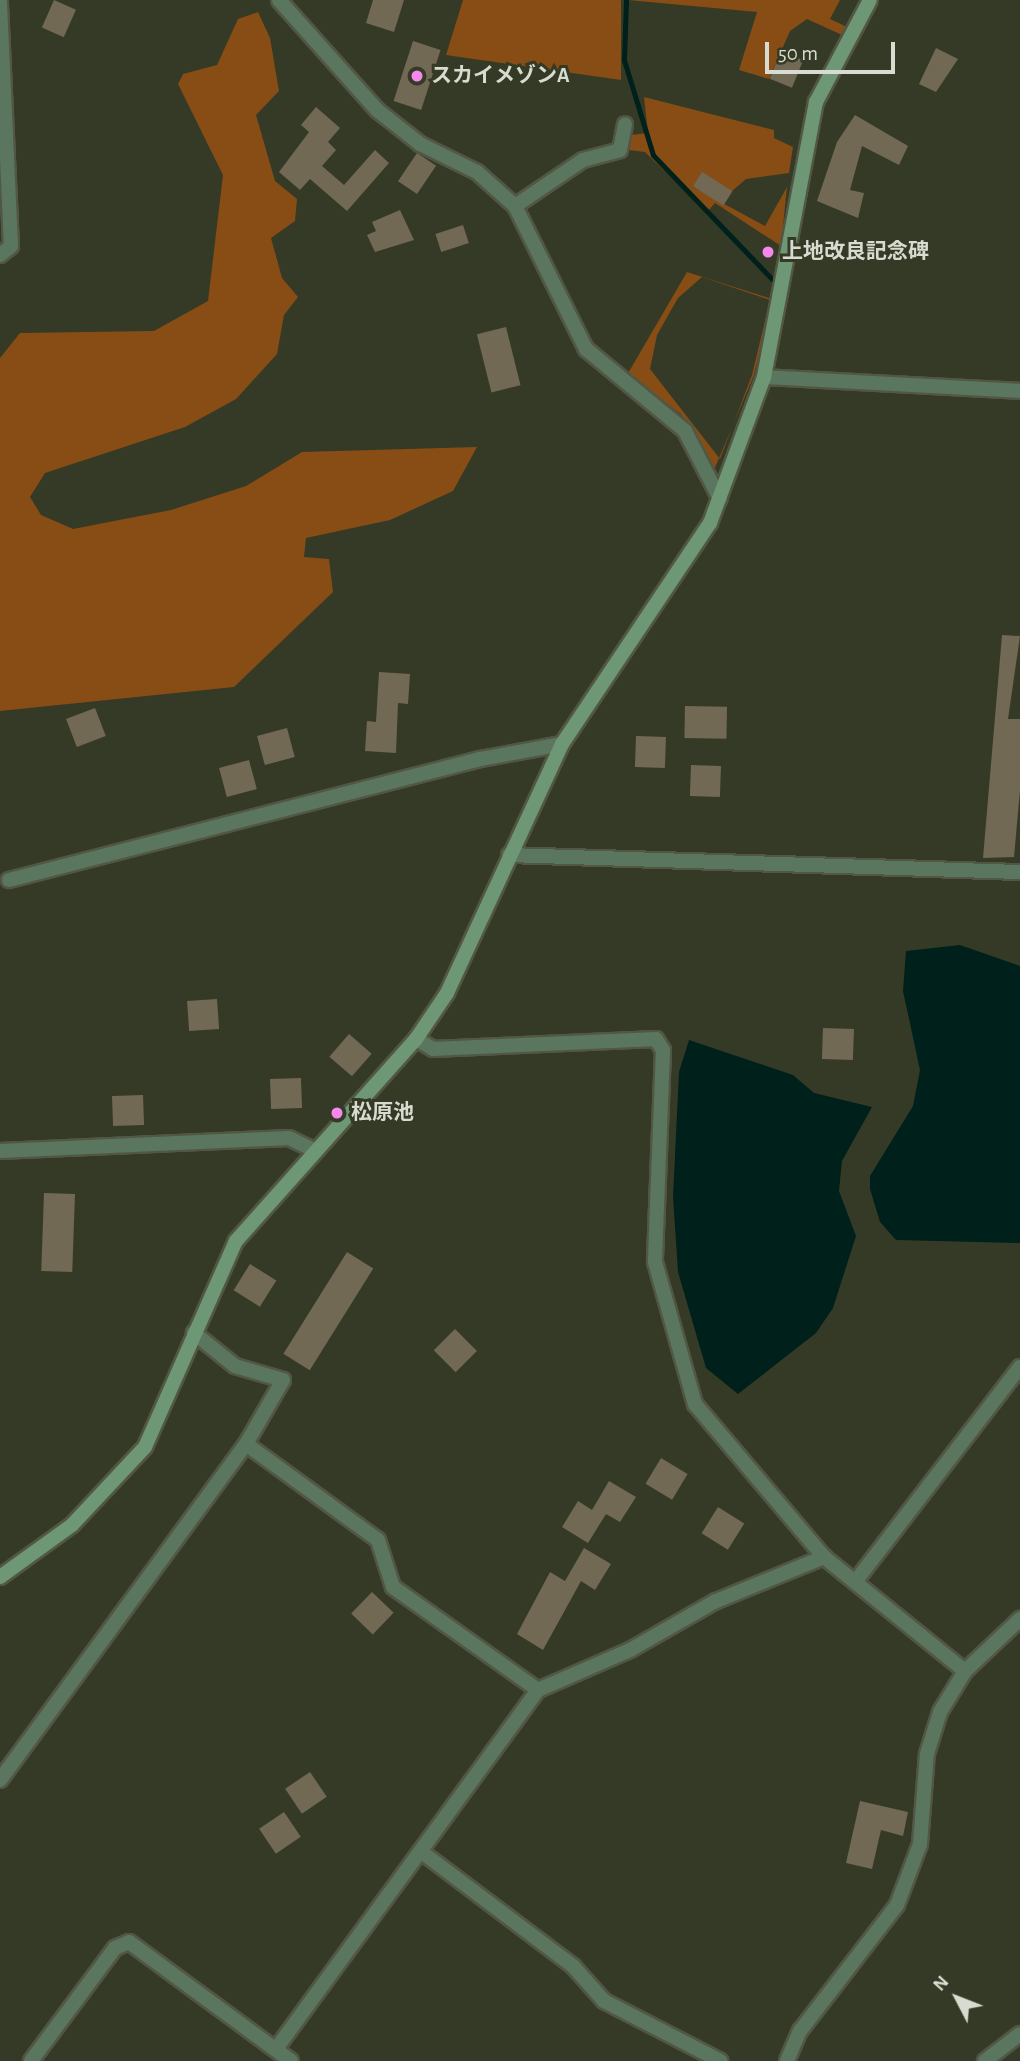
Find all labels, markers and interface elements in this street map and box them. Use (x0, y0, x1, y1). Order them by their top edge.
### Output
scale bar (768, 28, 898, 72)
text: 50 m (778, 43, 818, 64)
place label: スカイメゾンA (431, 63, 570, 89)
marker: スカイメゾンA (409, 68, 425, 84)
place label: 上地改良記念碑 (782, 239, 929, 265)
marker: 上地改良記念碑 (760, 244, 776, 260)
place label: 松原池 (351, 1100, 414, 1126)
marker: 松原池 (329, 1105, 345, 1121)
north arrow (922, 1963, 992, 2033)
text: N (930, 1972, 953, 1995)

